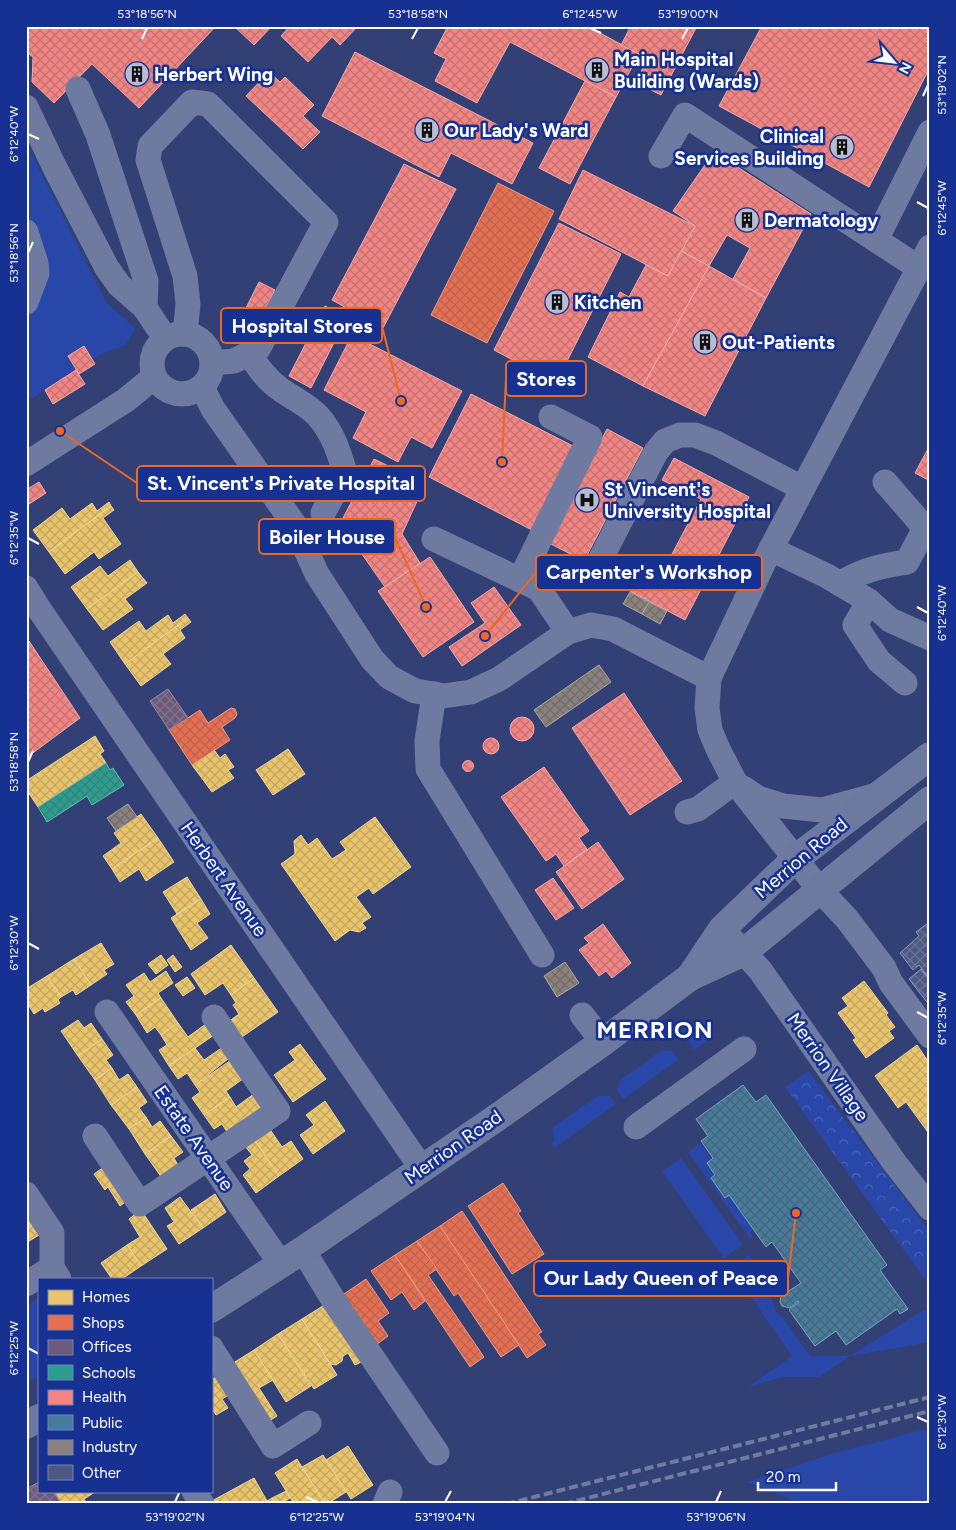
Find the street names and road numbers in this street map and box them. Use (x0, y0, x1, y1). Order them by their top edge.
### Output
street label: Merrion Road (750, 813, 852, 903)
street label: Herbert Avenue (176, 817, 272, 941)
street label: Merrion Village (782, 1008, 874, 1126)
street label: Estate Avenue (149, 1081, 239, 1195)
street label: Merrion Road (400, 1105, 506, 1189)

